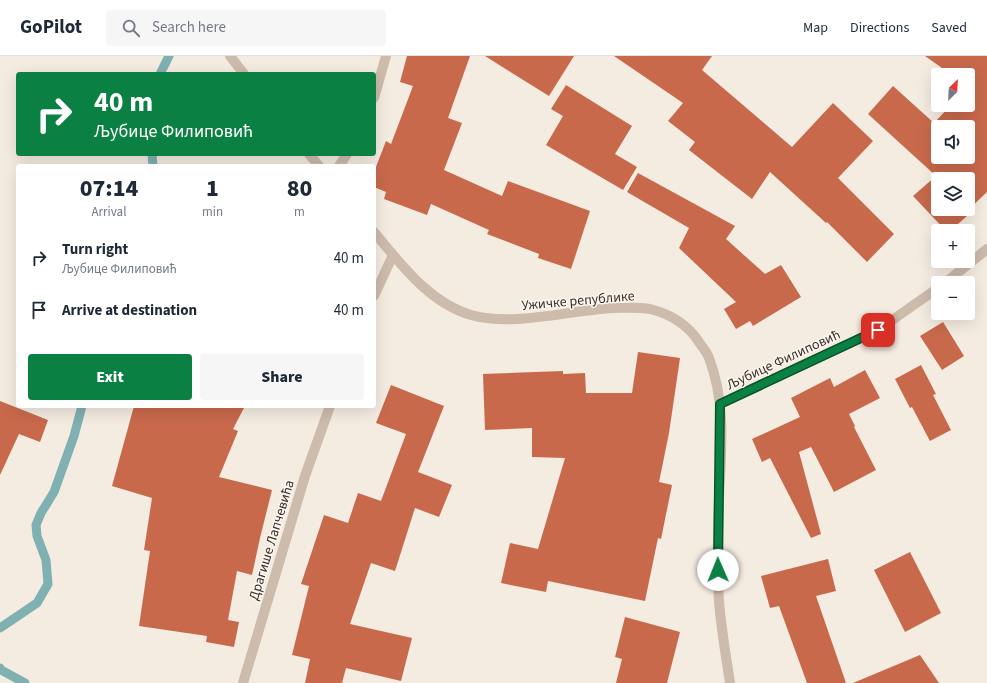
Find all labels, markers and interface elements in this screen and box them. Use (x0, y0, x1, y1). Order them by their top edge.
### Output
search box (106, 10, 386, 46)
text: GoPilot (20, 14, 82, 41)
icon: search (120, 17, 142, 39)
text: Search here (152, 17, 226, 38)
text: Map (803, 18, 828, 38)
text: Directions (850, 18, 909, 38)
text: Saved (931, 18, 967, 38)
north arrow (931, 68, 975, 112)
map controls (931, 68, 975, 320)
text: 40 m (94, 82, 153, 122)
icon: right (28, 88, 80, 140)
text: Љубице Филиповић (94, 119, 253, 144)
button: sound (931, 120, 975, 164)
text: 07:14 (80, 171, 138, 206)
text: 1 (206, 171, 219, 206)
text: 80 (287, 171, 312, 206)
button: layers (931, 172, 975, 216)
text: Arrival (92, 203, 126, 221)
text: min (202, 203, 223, 221)
text: m (294, 203, 305, 221)
button: + (931, 224, 975, 268)
text: Turn right (62, 239, 128, 260)
icon: right (28, 247, 50, 269)
text: 40 m (334, 248, 364, 269)
text: Љубице Филиповић (62, 260, 177, 278)
button: − (931, 276, 975, 320)
street label: Ужичке републике (521, 286, 635, 316)
icon: arrive (28, 299, 50, 321)
text: Arrive at destination (62, 300, 197, 321)
text: 40 m (334, 300, 364, 321)
pin (861, 313, 895, 347)
icon: arrive (867, 319, 889, 341)
street label: Љубице Филиповић (723, 325, 844, 395)
button: Exit (28, 354, 192, 400)
button: Share (200, 354, 364, 400)
street label: Драгише Лапчевића (244, 478, 300, 603)
position arrow (697, 549, 739, 591)

